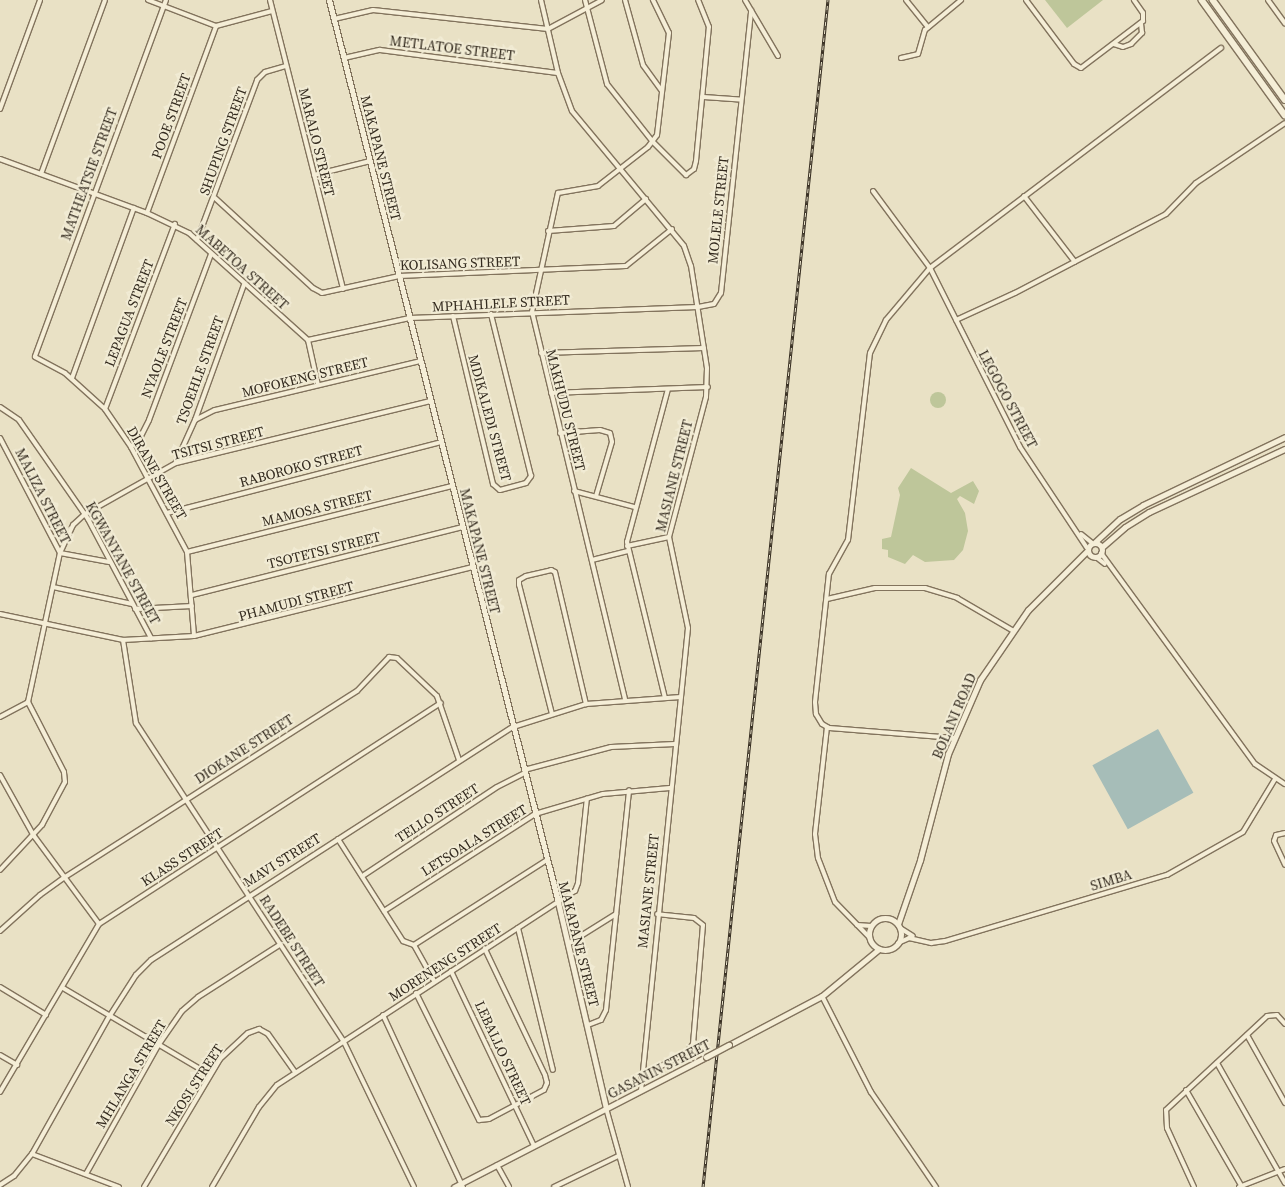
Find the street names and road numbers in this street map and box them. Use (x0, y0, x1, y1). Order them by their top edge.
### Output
street label: METLATOE STREET (389, 32, 515, 64)
street label: POOE STREET (148, 71, 194, 161)
street label: SHUPING STREET (196, 85, 250, 197)
street label: MARALO STREET (295, 86, 339, 198)
street label: MAKAPANE STREET (357, 94, 405, 222)
street label: MATHEATSIE STREET (57, 105, 121, 243)
street label: MOLELE STREET (704, 155, 732, 265)
street label: MABETOA STREET (192, 221, 292, 313)
street label: KOLISANG STREET (399, 253, 521, 273)
street label: LEPAGUA STREET (101, 257, 157, 369)
street label: MPHAHLELE STREET (432, 291, 570, 315)
street label: NYAOLE STREET (137, 296, 191, 400)
street label: TSOEHLE STREET (173, 313, 227, 427)
street label: MAKHUDU STREET (543, 347, 589, 473)
street label: LEGOGO STREET (975, 347, 1041, 451)
street label: MOFOKENG STREET (240, 353, 370, 401)
street label: MDIKALEDI STREET (465, 353, 515, 483)
street label: MASIANE STREET (652, 418, 696, 534)
street label: DIRANE STREET (123, 423, 191, 523)
street label: TSITSI STREET (170, 423, 266, 463)
street label: RABOROKO STREET (237, 441, 365, 491)
street label: MALIZA STREET (12, 445, 74, 547)
street label: MAMOSA STREET (260, 486, 374, 530)
street label: MAKAPANE STREET (456, 487, 504, 615)
street label: KGWANYANE STREET (82, 499, 164, 627)
street label: TSOTETSI STREET (266, 528, 382, 572)
street label: PHAMUDI STREET (236, 578, 356, 624)
street label: BOLANI ROAD (928, 671, 980, 761)
street label: DIOKANE STREET (191, 711, 297, 787)
street label: TELLO STREET (392, 780, 482, 846)
street label: LETSOALA STREET (418, 801, 530, 879)
street label: KLASS STREET (138, 824, 226, 890)
street label: MAVI STREET (240, 830, 324, 890)
street label: MASIANE STREET (634, 833, 662, 949)
street label: SIMBA (1088, 866, 1134, 894)
street label: MAKAPANE STREET (555, 880, 603, 1008)
street label: RADEBE STREET (256, 892, 328, 990)
street label: MORENENG STREET (386, 919, 504, 1005)
street label: LEBALLO STREET (471, 998, 535, 1108)
street label: MHLANGA STREET (92, 1017, 170, 1131)
street label: GASANIN STREET (605, 1036, 713, 1102)
street label: NKOSI STREET (161, 1041, 227, 1129)

